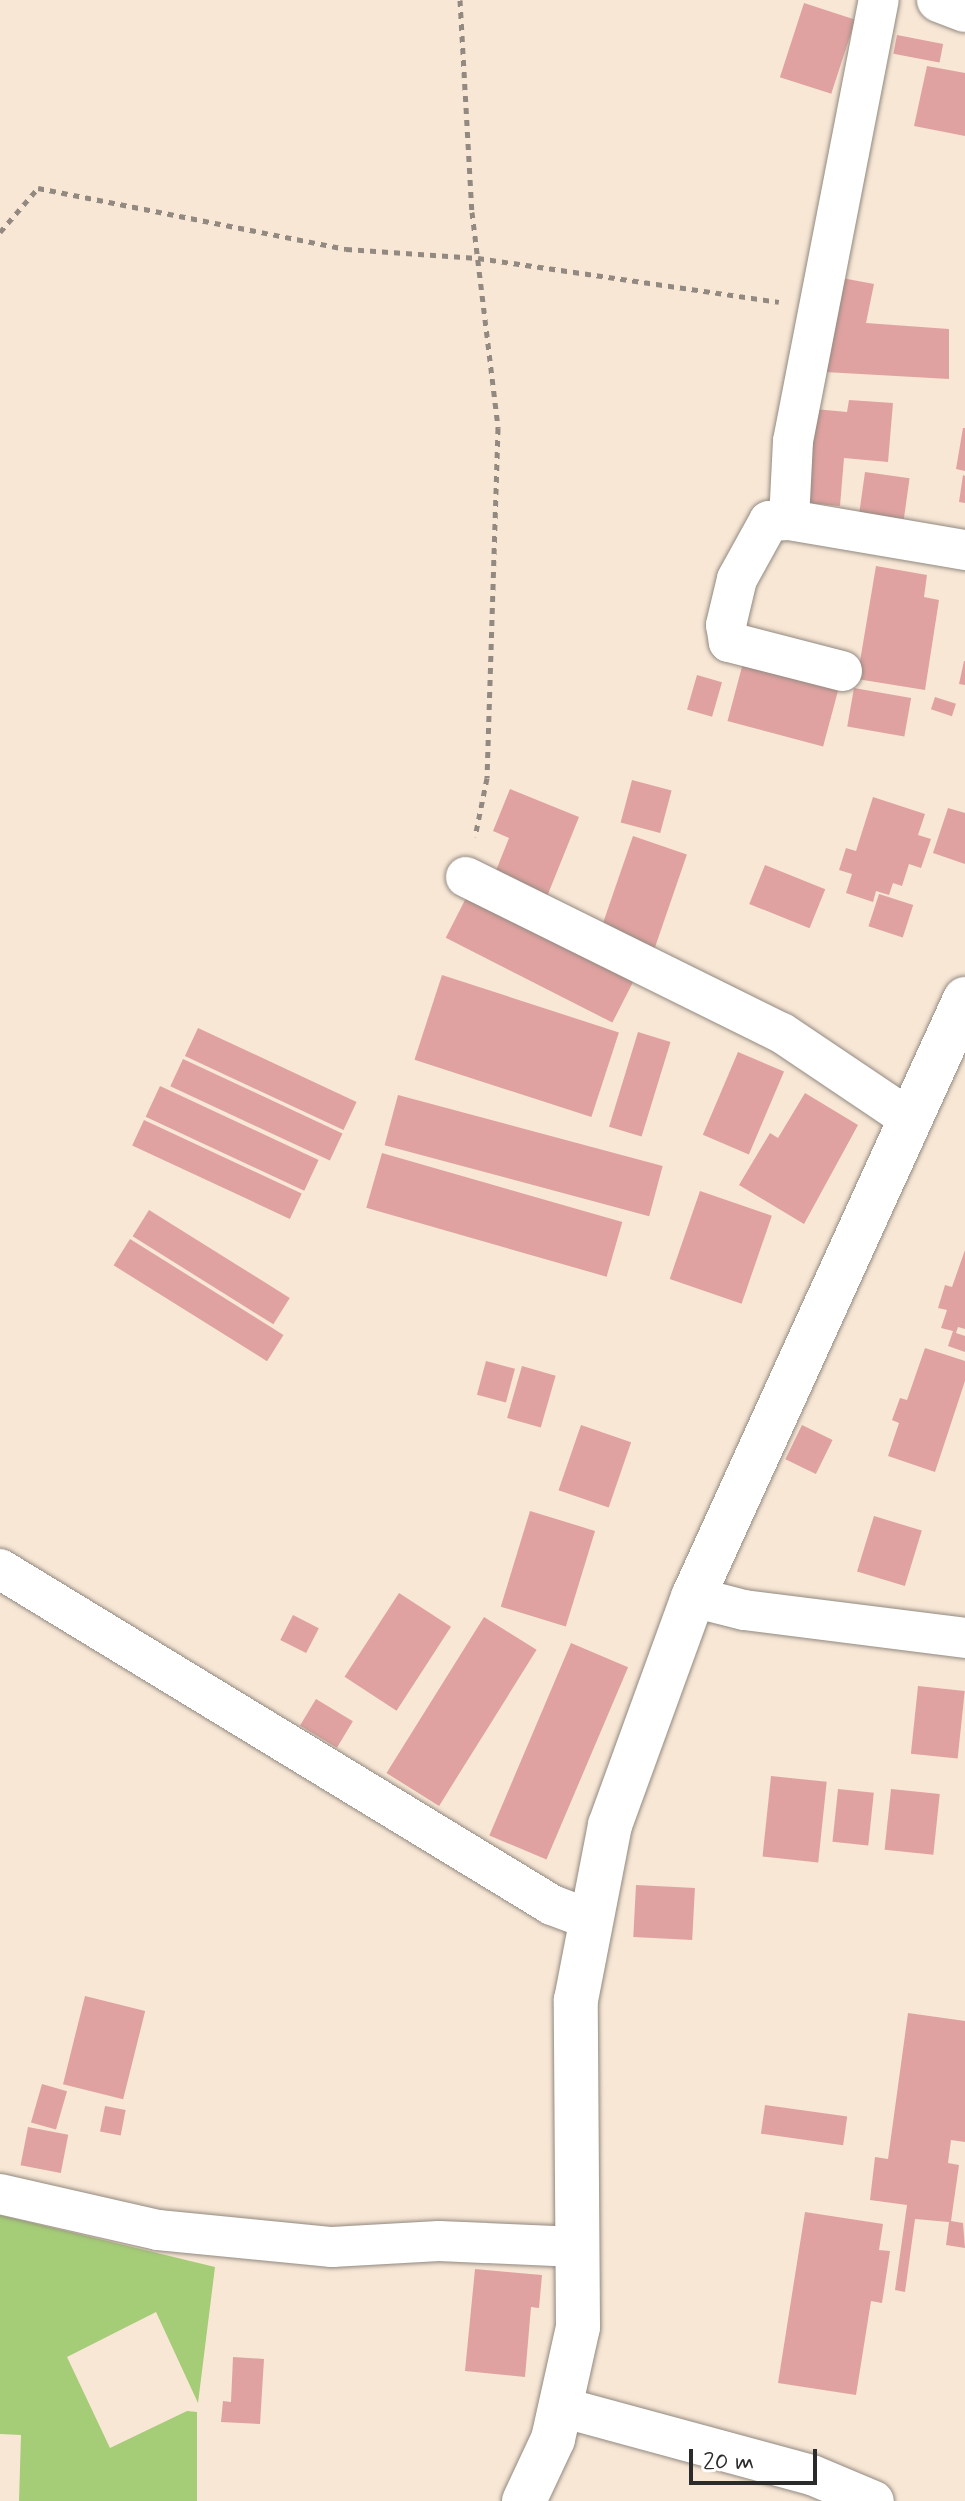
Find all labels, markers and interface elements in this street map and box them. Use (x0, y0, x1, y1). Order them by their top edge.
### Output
scale bar (693, 2433, 821, 2483)
text: 20 m (703, 2447, 754, 2478)

